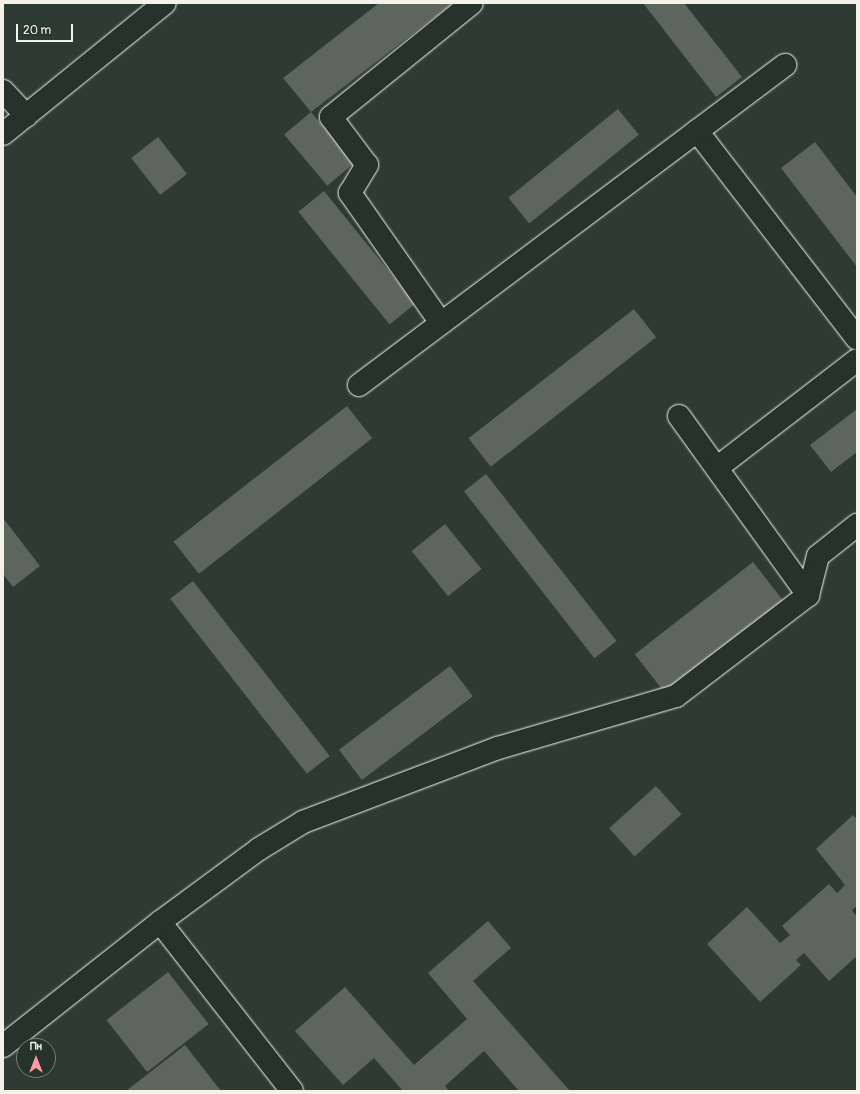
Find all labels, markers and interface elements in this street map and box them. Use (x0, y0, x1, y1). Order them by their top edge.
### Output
scale bar (18, 16, 75, 42)
text: 20 m (23, 23, 51, 38)
north arrow (16, 1038, 56, 1078)
text: Пн (30, 1040, 42, 1053)

